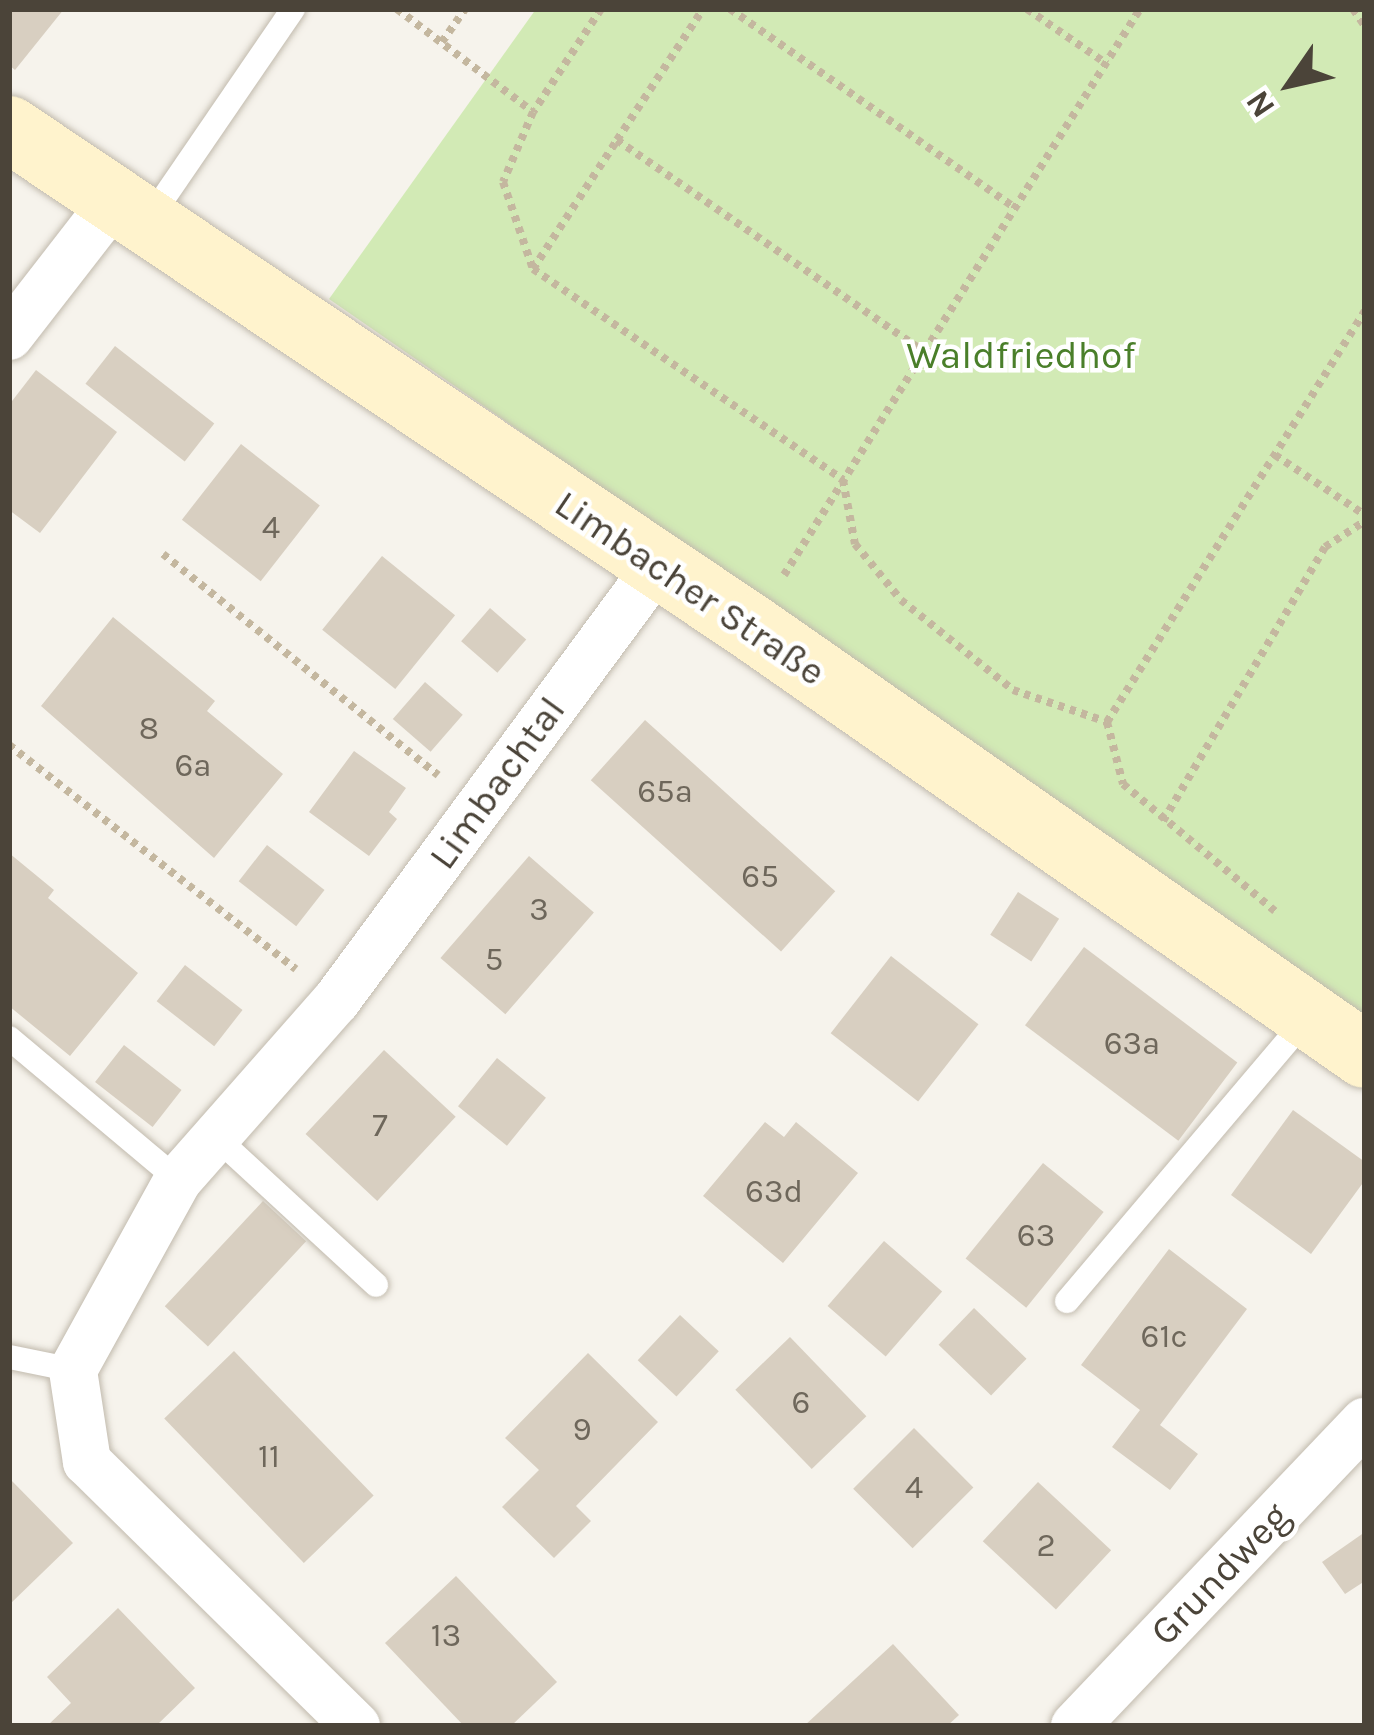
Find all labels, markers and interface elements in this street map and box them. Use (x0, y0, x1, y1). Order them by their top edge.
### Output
north arrow (1230, 24, 1350, 144)
text: N (1238, 84, 1283, 125)
park label: Waldfriedhof (906, 332, 1136, 378)
street label: Limbacher Straße (546, 480, 834, 696)
house number: 4 (262, 508, 280, 548)
street label: Limbachtal (419, 688, 575, 878)
house number: 8 (139, 709, 159, 749)
house number: 6a (174, 746, 212, 786)
house number: 65a (637, 772, 693, 812)
house number: 65 (741, 857, 779, 897)
house number: 3 (529, 890, 549, 930)
house number: 5 (485, 940, 503, 980)
house number: 63a (1104, 1024, 1160, 1064)
house number: 7 (372, 1106, 388, 1146)
house number: 63d (745, 1172, 803, 1212)
house number: 63 (1017, 1216, 1055, 1256)
house number: 61c (1141, 1317, 1187, 1357)
house number: 6 (792, 1383, 810, 1423)
house number: 9 (572, 1410, 592, 1450)
house number: 11 (258, 1437, 280, 1477)
house number: 4 (905, 1468, 923, 1508)
street label: Grundweg (1141, 1493, 1299, 1655)
house number: 2 (1036, 1526, 1056, 1566)
house number: 13 (431, 1616, 461, 1656)

